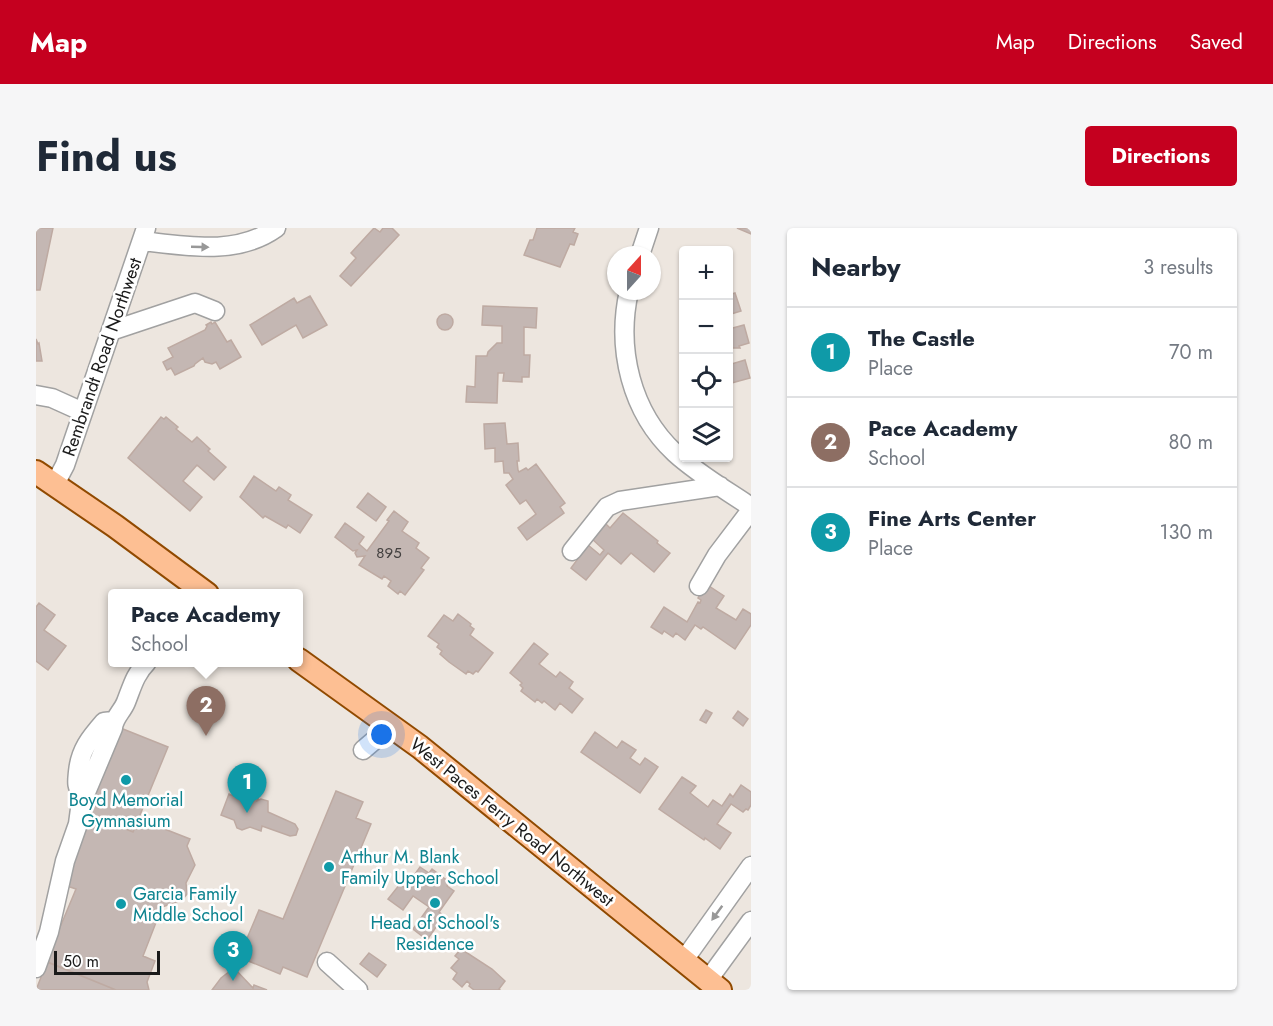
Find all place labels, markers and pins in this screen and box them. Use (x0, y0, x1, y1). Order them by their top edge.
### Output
pin: 2 (186, 686, 226, 736)
pin: 1 (228, 764, 266, 813)
marker: Boyd Memorial Gymnasium (119, 773, 133, 787)
place label: Boyd Memorial Gymnasium (69, 787, 183, 834)
place label: Arthur M. Blank Family Upper School (341, 844, 499, 891)
marker: Arthur M. Blank Family Upper School (322, 860, 336, 874)
place label: Garcia Family Middle School (133, 881, 243, 928)
marker: Head of School's Residence (428, 896, 442, 910)
marker: Garcia Family Middle School (114, 897, 128, 911)
place label: Head of School's Residence (370, 910, 500, 957)
pin: 3 (214, 932, 252, 981)

